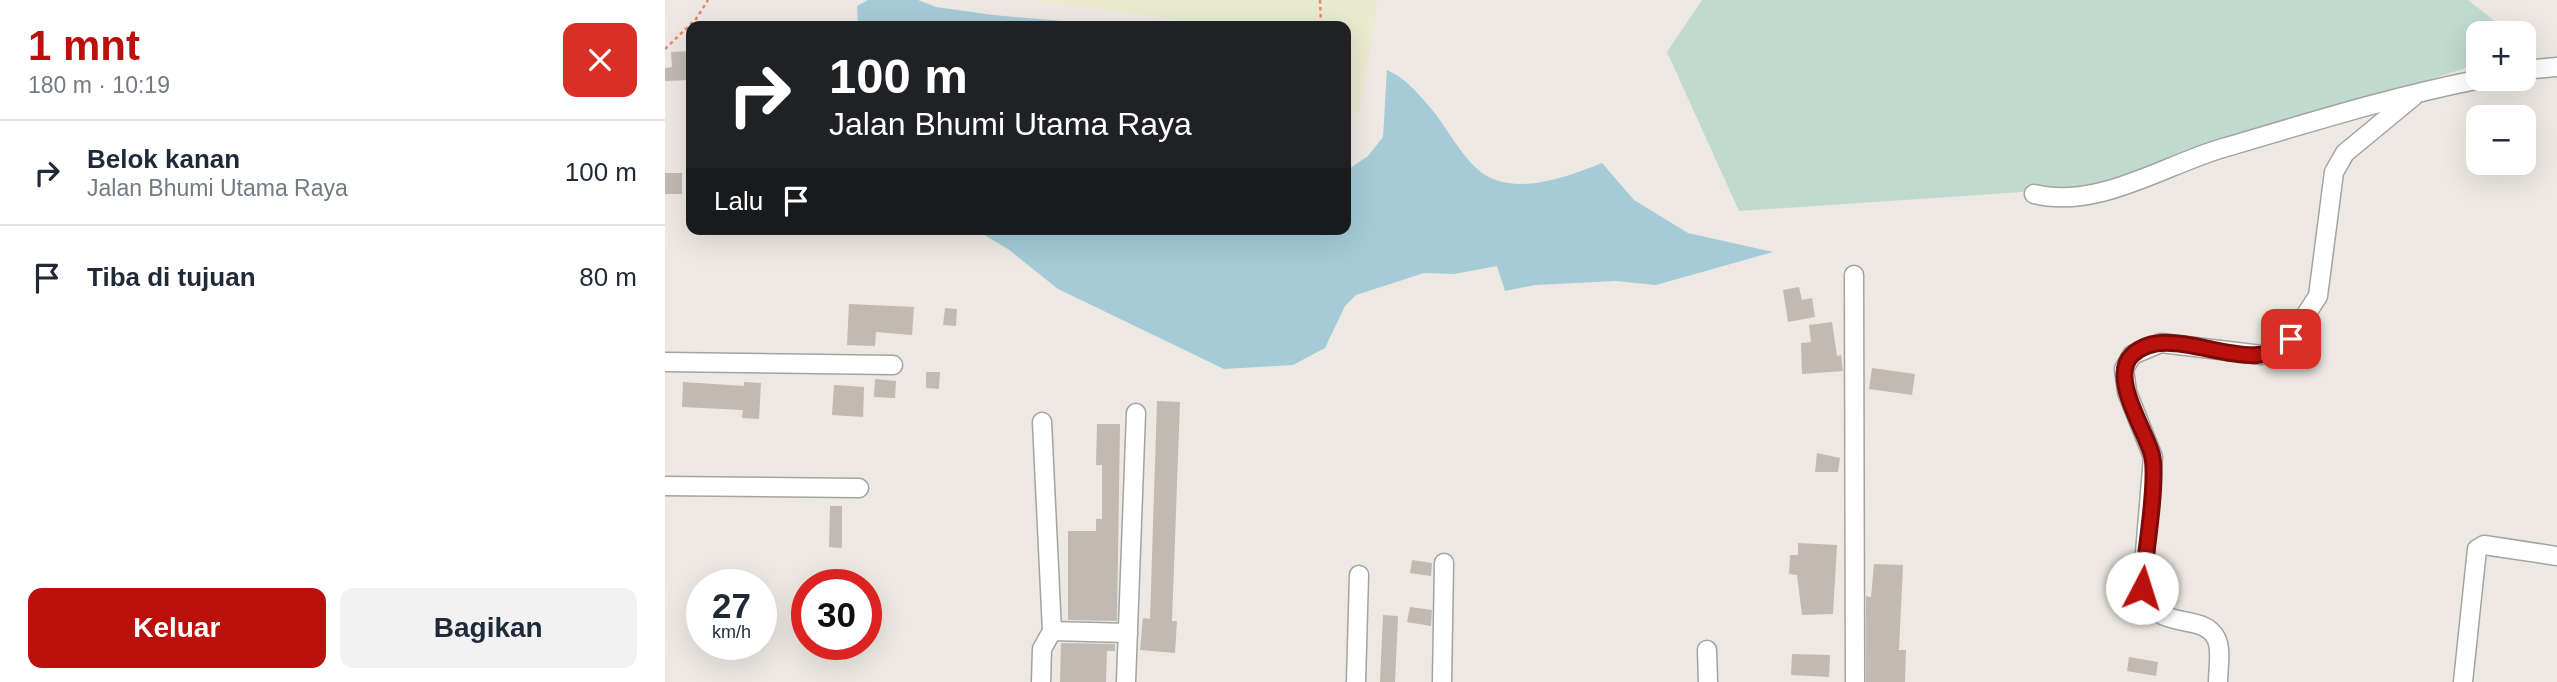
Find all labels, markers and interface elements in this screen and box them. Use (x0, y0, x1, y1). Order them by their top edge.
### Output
map controls (2466, 21, 2536, 175)
button: + (2466, 21, 2536, 91)
text: 1 mnt (28, 22, 140, 69)
button: close (563, 23, 637, 97)
icon: right (714, 49, 805, 140)
text: 100 m (829, 49, 968, 103)
text: 180 m · 10:19 (28, 72, 170, 98)
button: − (2466, 105, 2536, 175)
text: Jalan Bhumi Utama Raya (829, 106, 1192, 142)
text: Belok kanan (87, 144, 240, 174)
icon: right (28, 154, 66, 192)
text: 100 m (565, 157, 637, 187)
text: Jalan Bhumi Utama Raya (87, 175, 348, 201)
icon: arrive (777, 182, 815, 220)
text: Lalu (714, 186, 763, 216)
icon: arrive (28, 259, 66, 297)
text: Tiba di tujuan (87, 262, 256, 292)
text: 80 m (579, 262, 637, 292)
pin (2261, 309, 2321, 369)
icon: arrive (2272, 320, 2310, 358)
position arrow (2105, 551, 2179, 625)
speed limit sign: 30 (791, 569, 882, 660)
text: 27 (712, 586, 751, 625)
button: Keluar (28, 588, 326, 668)
button: Bagikan (340, 588, 637, 668)
text: km/h (712, 622, 751, 642)

